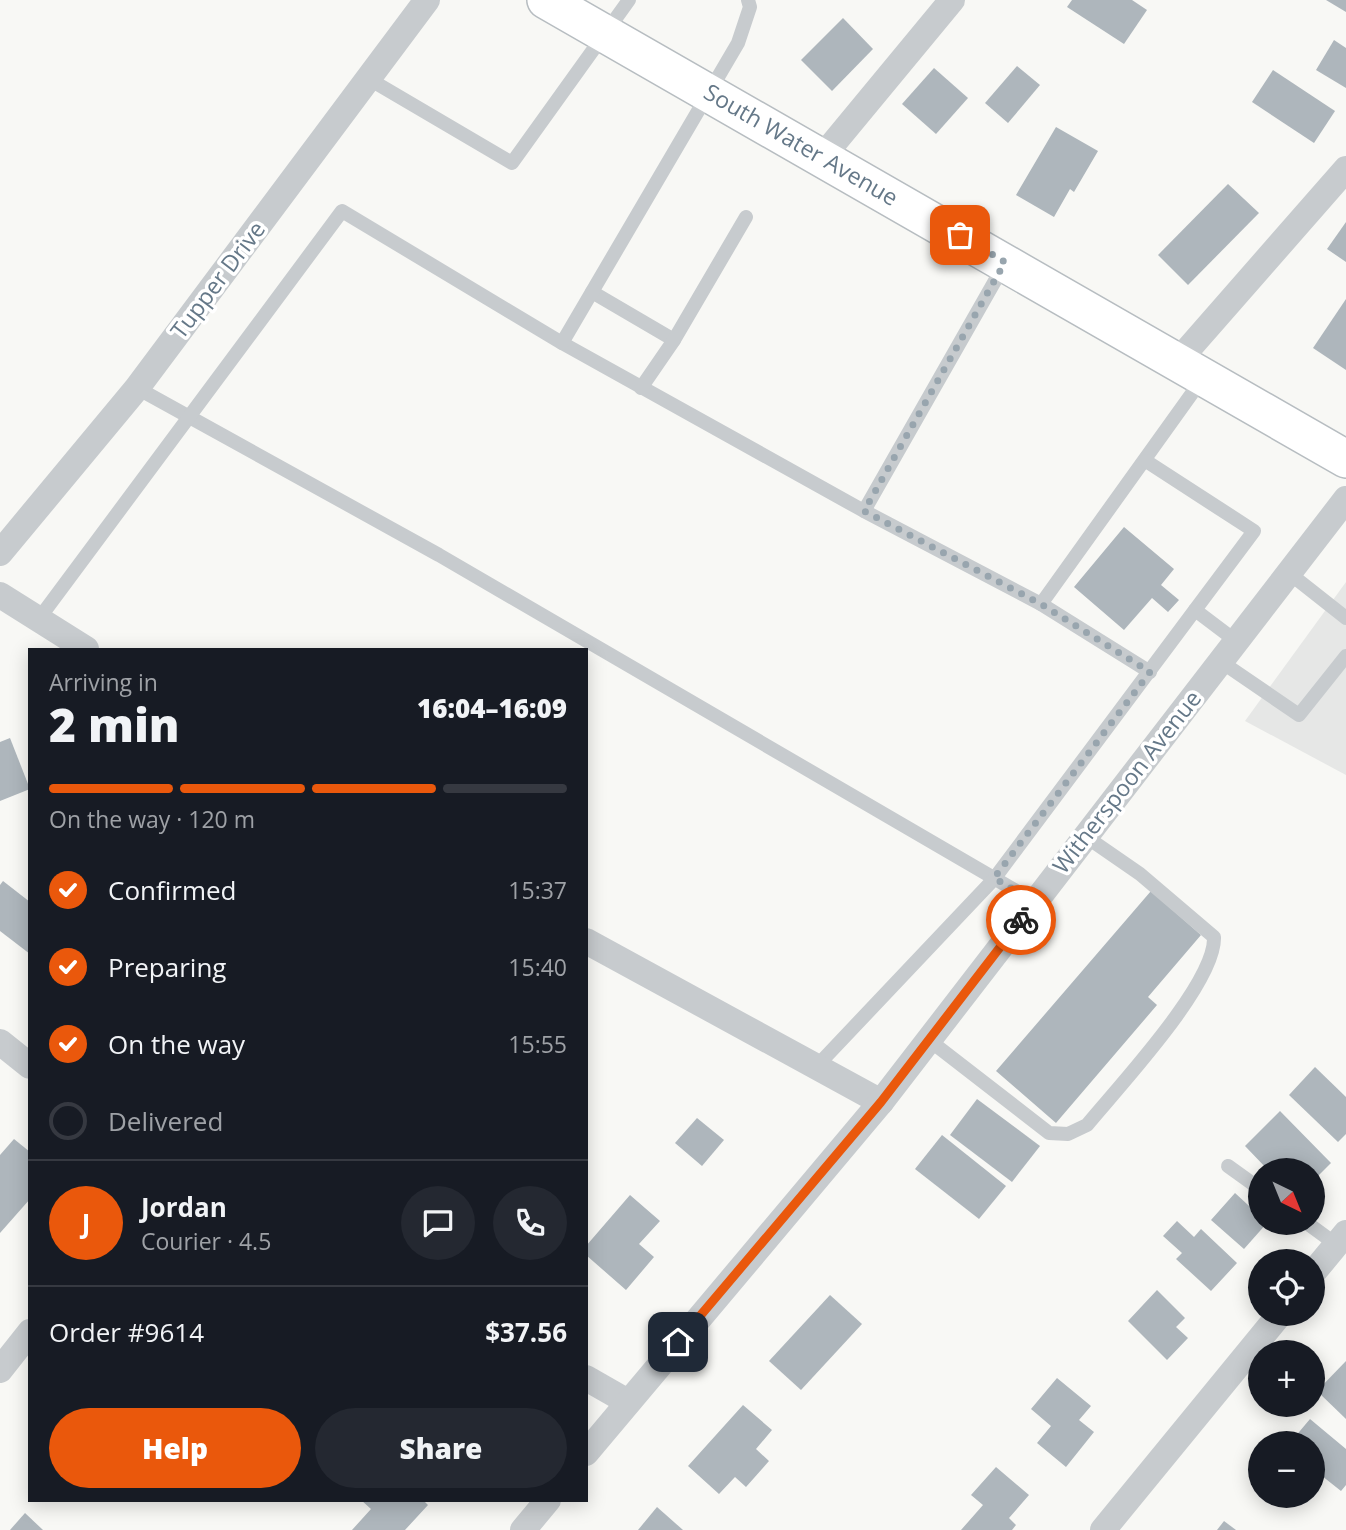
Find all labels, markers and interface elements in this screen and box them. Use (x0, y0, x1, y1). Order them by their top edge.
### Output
street label: South Water Avenue (698, 75, 905, 213)
pin (930, 205, 990, 265)
street label: Tupper Drive (162, 214, 272, 345)
icon: bag (941, 216, 979, 254)
text: Arriving in (49, 666, 158, 698)
street label: Witherspoon Avenue (1044, 683, 1208, 880)
text: 16:04–16:09 (417, 690, 567, 726)
text: 2 min (49, 693, 180, 755)
text: On the way · 120 m (49, 803, 255, 835)
icon: check (49, 871, 87, 909)
text: Confirmed (108, 872, 236, 908)
text: 15:37 (508, 874, 567, 906)
courier (986, 885, 1056, 955)
icon: bike (1002, 901, 1040, 939)
icon: check (49, 948, 87, 986)
text: Preparing (108, 949, 226, 985)
text: 15:40 (508, 951, 567, 983)
icon: check (49, 1025, 87, 1063)
text: On the way (108, 1026, 245, 1062)
text: 15:55 (508, 1028, 567, 1060)
text: Delivered (108, 1103, 223, 1139)
north arrow (1248, 1158, 1325, 1236)
map controls (1248, 1158, 1325, 1508)
button: chat (401, 1186, 475, 1260)
button: phone (493, 1186, 567, 1260)
text: Jordan (141, 1189, 227, 1225)
text: J (82, 1205, 90, 1241)
text: Courier · 4.5 (141, 1225, 271, 1257)
button: locate (1248, 1249, 1325, 1326)
pin (648, 1312, 708, 1372)
text: Order #9614 (49, 1314, 204, 1350)
text: $37.56 (485, 1314, 567, 1350)
icon: home (659, 1323, 697, 1361)
button: + (1248, 1340, 1325, 1417)
button: Help (49, 1408, 301, 1488)
button: Share (315, 1408, 567, 1488)
button: − (1248, 1431, 1325, 1508)

